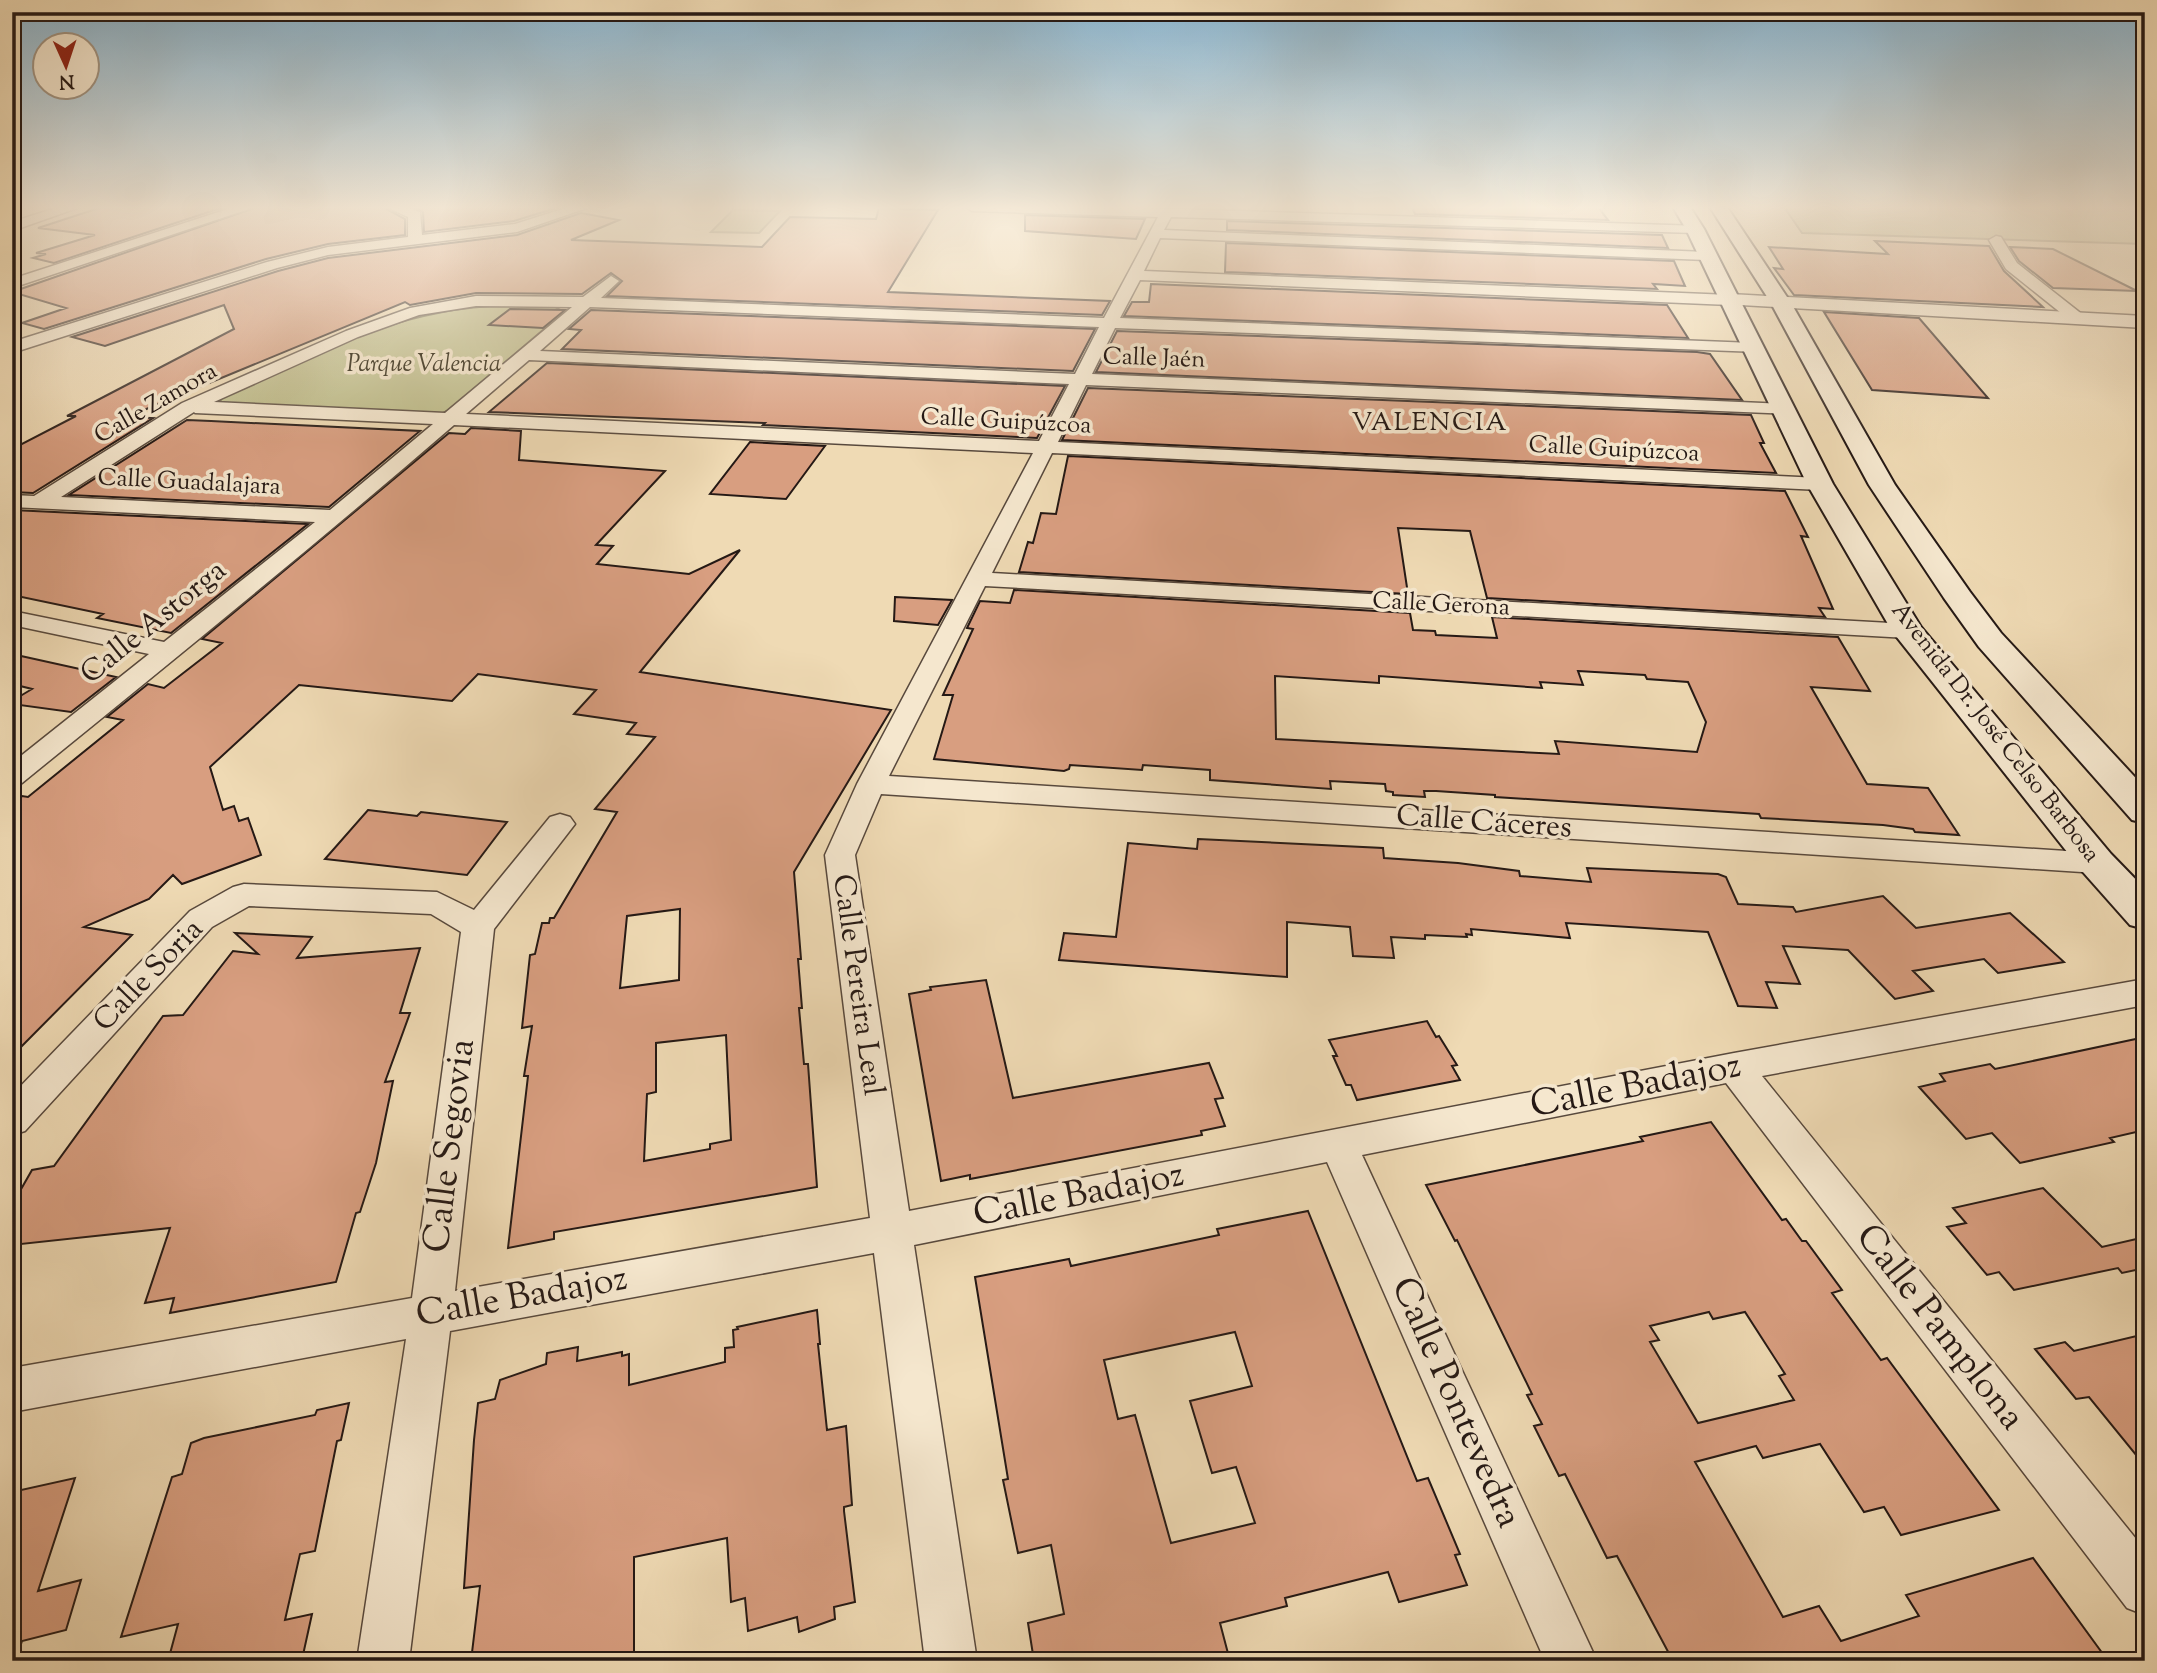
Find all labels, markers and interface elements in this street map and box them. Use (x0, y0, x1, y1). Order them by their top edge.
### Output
north arrow (32, 32, 102, 102)
text: N (58, 67, 75, 94)
street label: Calle Jaén (1102, 340, 1206, 378)
park label: Parque Valencia (347, 348, 501, 382)
street label: Calle Zamora (88, 355, 224, 453)
street label: Calle Guipúzcoa (920, 401, 1092, 443)
district label: VALENCIA (1351, 405, 1509, 442)
street label: Calle Guipúzcoa (1528, 429, 1700, 471)
street label: Calle Guadalajara (97, 461, 281, 505)
street label: Calle Astorga (72, 551, 236, 695)
street label: Calle Gerona (1371, 584, 1511, 626)
street label: Avenida Dr. José Celso Barbosa (1882, 596, 2108, 870)
street label: Calle Cáceres (1395, 795, 1573, 851)
street label: Calle Pereira Leal (820, 871, 894, 1099)
street label: Calle Soria (84, 910, 214, 1042)
street label: Calle Segovia (411, 1036, 491, 1256)
street label: Calle Badajoz (1526, 1040, 1746, 1134)
street label: Calle Badajoz (969, 1149, 1189, 1243)
street label: Calle Pamplona (1841, 1213, 2037, 1443)
street label: Calle Badajoz (412, 1253, 632, 1343)
street label: Calle Pontevedra (1376, 1269, 1534, 1537)

